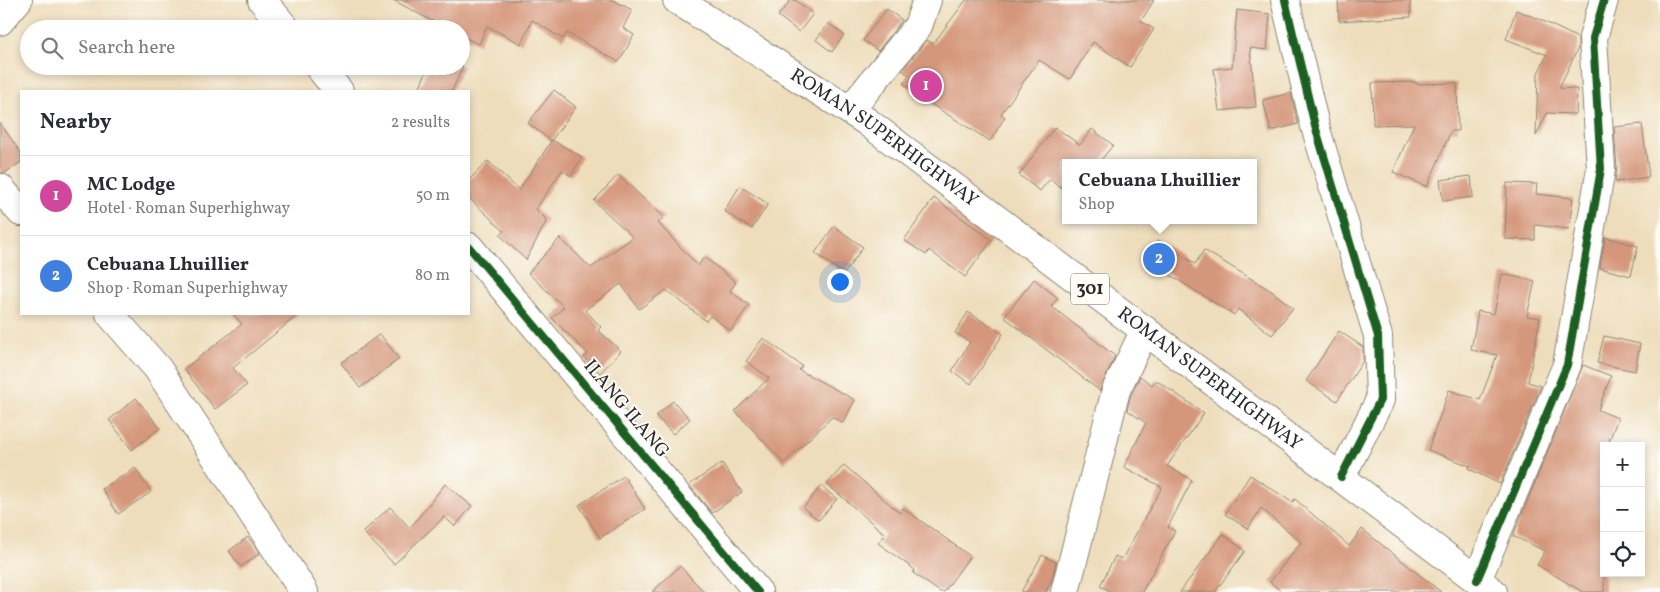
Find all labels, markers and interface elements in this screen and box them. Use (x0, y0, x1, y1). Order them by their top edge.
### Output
search box (20, 20, 470, 75)
icon: search (38, 34, 66, 62)
text: Search here (78, 35, 175, 61)
street label: ROMAN SUPERHIGHWAY (785, 63, 983, 214)
pin: 1 (910, 67, 942, 105)
text: Nearby (40, 108, 111, 137)
text: 2 results (391, 112, 450, 134)
popup (1062, 159, 1257, 224)
text: Cebuana Lhuillier (1079, 168, 1240, 194)
text: MC Lodge (87, 172, 175, 198)
text: 1 (53, 185, 59, 207)
text: 50 m (416, 185, 450, 207)
text: Shop (1079, 194, 1115, 216)
text: Hotel · Roman Superhighway (87, 198, 290, 220)
pin: 2 (1143, 240, 1175, 278)
text: Cebuana Lhuillier (87, 252, 249, 278)
text: 2 (52, 265, 60, 287)
text: 80 m (415, 265, 450, 287)
your location (827, 269, 853, 295)
road number: 301 (1071, 274, 1109, 304)
text: Shop · Roman Superhighway (87, 278, 288, 300)
street label: ROMAN SUPERHIGHWAY (1112, 301, 1307, 457)
street label: ILANG ILANG (577, 354, 675, 464)
map controls (1600, 442, 1645, 577)
button: + (1600, 442, 1645, 487)
button: − (1600, 487, 1645, 532)
button: locate (1600, 532, 1645, 577)

